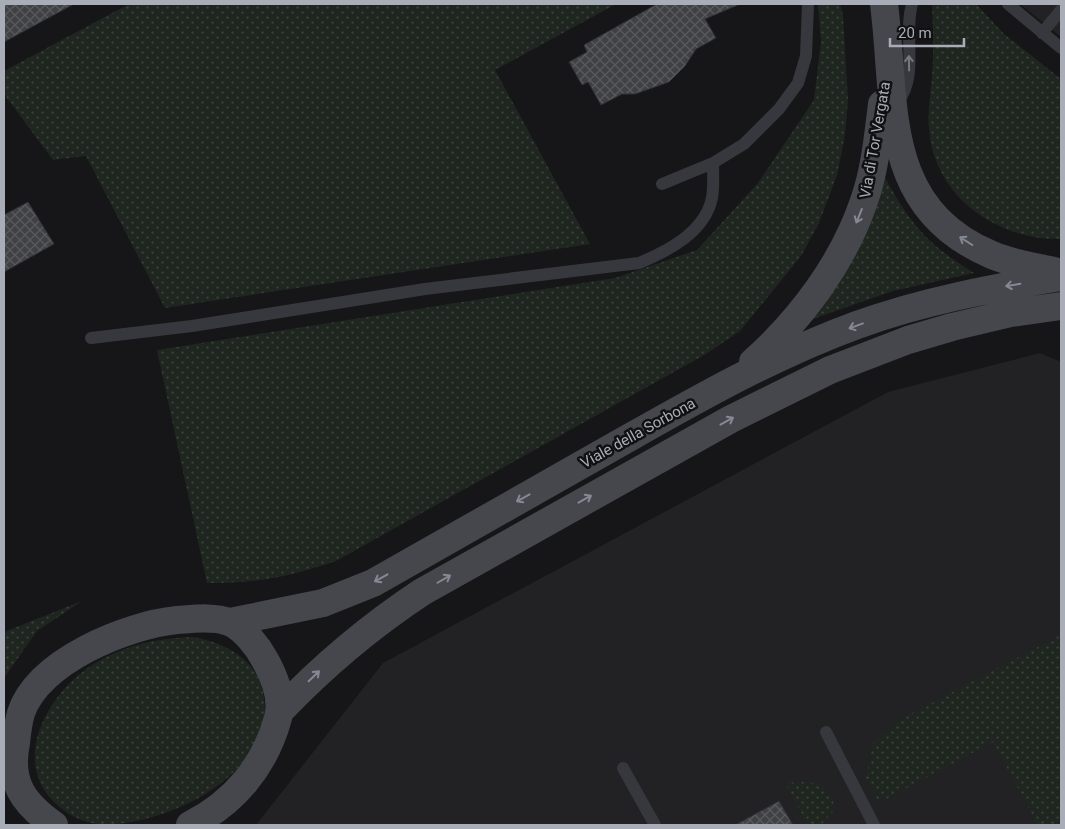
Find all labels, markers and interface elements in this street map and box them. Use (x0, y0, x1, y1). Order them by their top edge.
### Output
scale bar (890, 15, 964, 47)
text: 20 m (898, 24, 932, 42)
one-way arrow (904, 56, 913, 72)
street label: Via di Tor Vergata (856, 80, 894, 200)
one-way arrow (853, 208, 863, 223)
one-way arrow (959, 235, 973, 246)
one-way arrow (1005, 280, 1021, 290)
one-way arrow (849, 322, 864, 331)
street label: Viale della Sorbona (578, 394, 698, 472)
one-way arrow (720, 416, 735, 426)
one-way arrow (515, 493, 530, 503)
one-way arrow (577, 494, 592, 503)
one-way arrow (374, 573, 389, 583)
one-way arrow (436, 574, 450, 584)
one-way arrow (307, 670, 320, 682)

